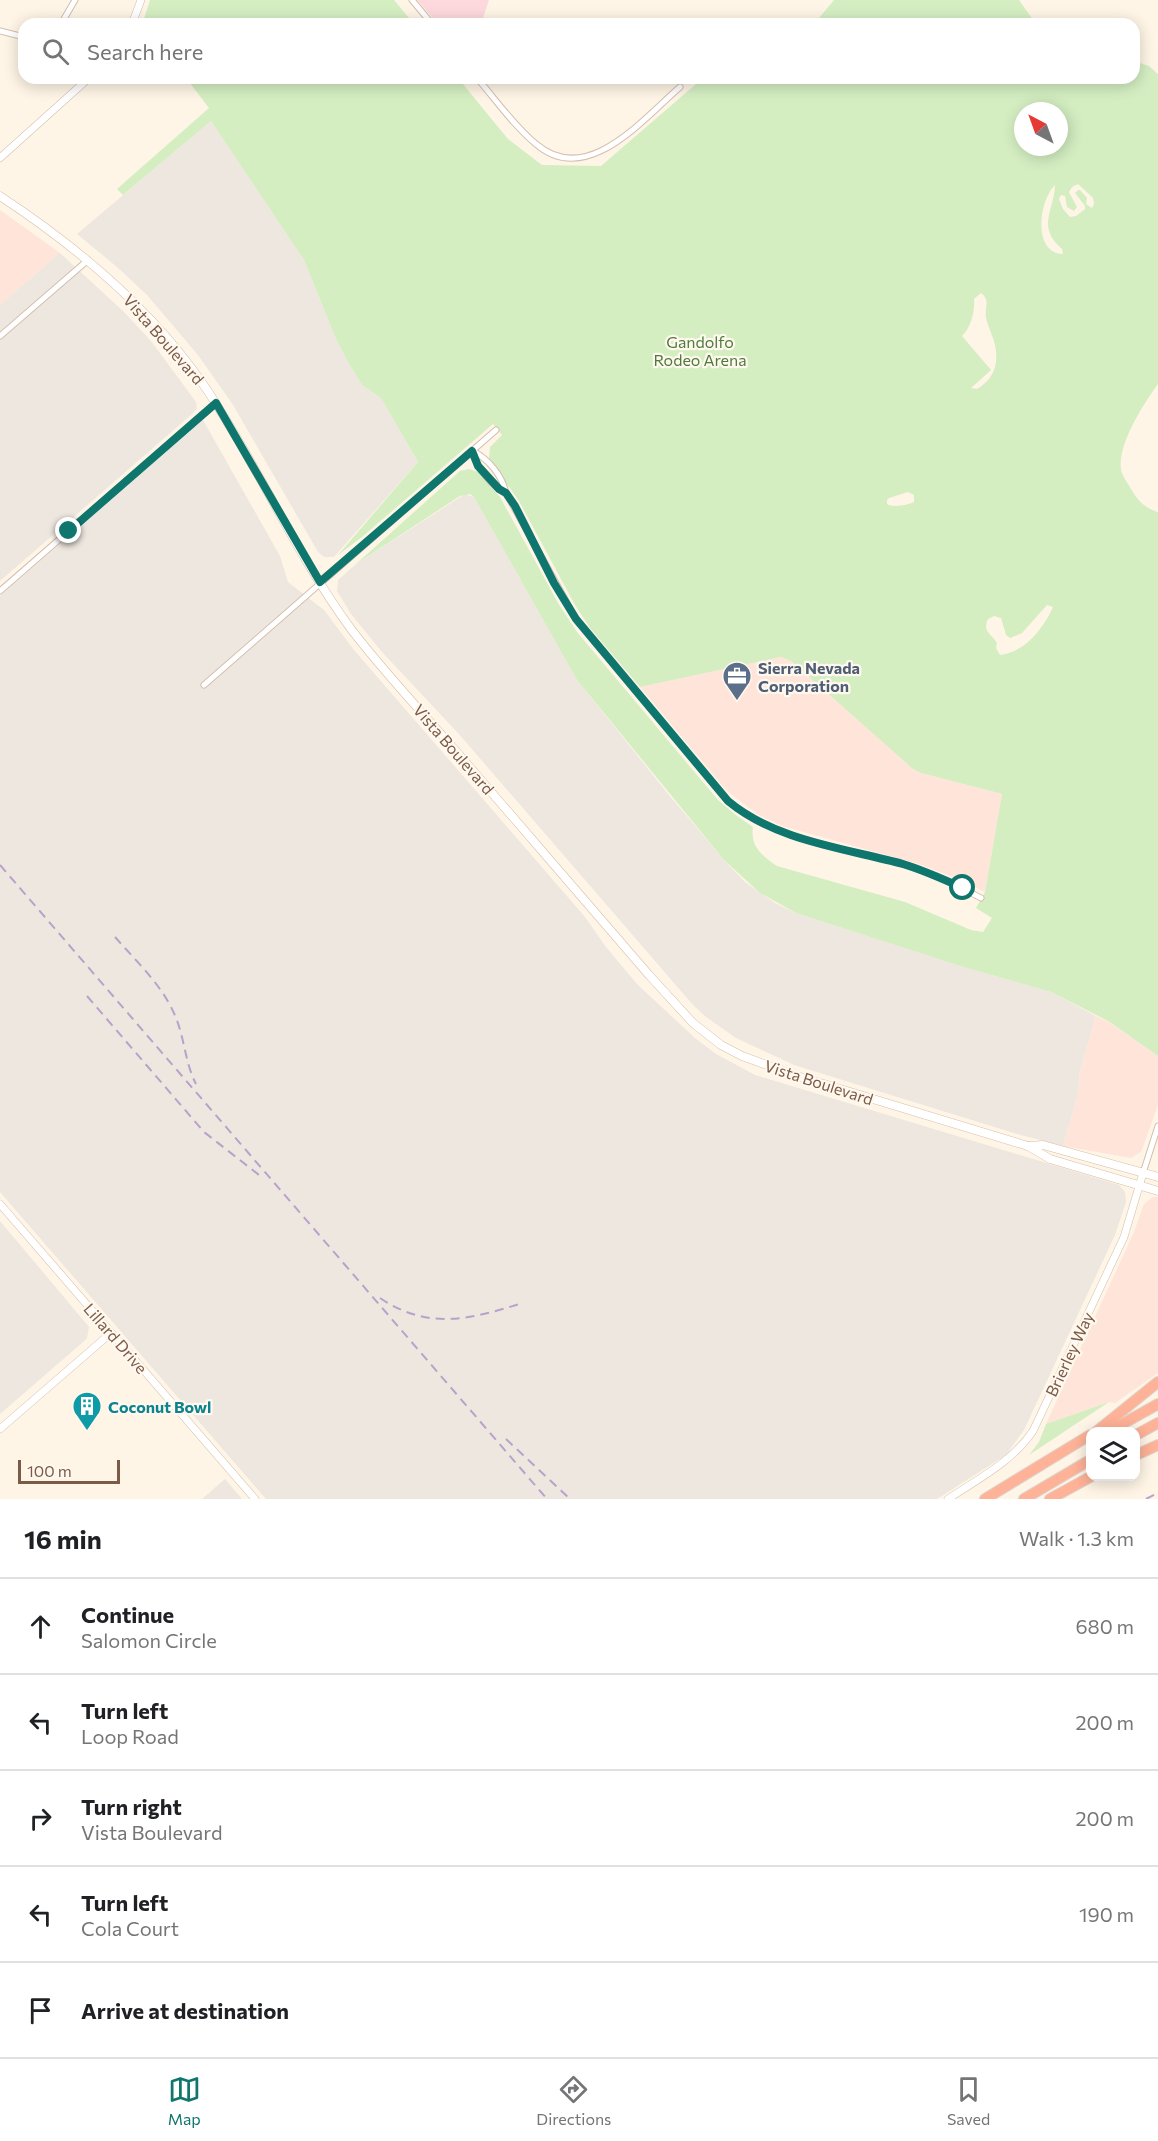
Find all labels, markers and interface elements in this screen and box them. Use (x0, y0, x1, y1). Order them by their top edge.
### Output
search box (18, 18, 1140, 84)
icon: search (39, 35, 72, 68)
text: Search here (87, 38, 203, 65)
north arrow (1014, 102, 1068, 156)
street label: Vista Boulevard (120, 290, 208, 388)
park label: Gandolfo Rodeo Arena (653, 332, 747, 369)
route end (55, 517, 81, 543)
place label: Sierra Nevada Corporation (758, 658, 860, 695)
office icon: Sierra Nevada Corporation (721, 660, 753, 702)
street label: Vista Boulevard (410, 700, 498, 798)
route start (949, 874, 975, 900)
street label: Vista Boulevard (762, 1055, 876, 1109)
street label: Lillard Drive (80, 1299, 152, 1377)
street label: Brierley Way (1041, 1309, 1097, 1399)
building icon: Coconut Bowl (71, 1390, 103, 1432)
place label: Coconut Bowl (108, 1397, 211, 1416)
map controls (1086, 1427, 1140, 1481)
button: layers (1086, 1427, 1140, 1481)
scale bar (18, 1457, 120, 1484)
text: 100 m (27, 1461, 72, 1480)
text: 16 min (24, 1523, 102, 1554)
text: Walk · 1.3 km (1019, 1526, 1134, 1550)
text: Continue (81, 1601, 174, 1628)
icon: ahead (24, 1610, 57, 1643)
text: 680 m (1075, 1614, 1134, 1638)
text: Salomon Circle (81, 1628, 217, 1652)
text: Turn left (81, 1697, 168, 1724)
icon: left (24, 1706, 57, 1739)
text: 200 m (1076, 1710, 1134, 1734)
text: Loop Road (81, 1724, 179, 1748)
text: Turn right (81, 1793, 182, 1820)
icon: right (24, 1802, 57, 1835)
text: 200 m (1076, 1806, 1134, 1830)
text: Vista Boulevard (81, 1820, 223, 1844)
text: Turn left (81, 1889, 168, 1916)
icon: left (24, 1898, 57, 1931)
text: 190 m (1079, 1902, 1134, 1926)
text: Cola Court (81, 1916, 179, 1940)
icon: arrive (24, 1994, 57, 2027)
text: Arrive at destination (81, 1997, 289, 2024)
tab: Map (168, 2073, 201, 2128)
tab: Directions (536, 2073, 611, 2128)
tab: Saved (947, 2073, 990, 2128)

